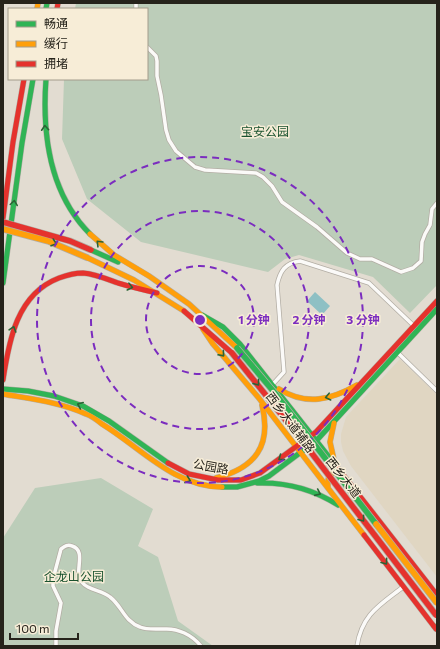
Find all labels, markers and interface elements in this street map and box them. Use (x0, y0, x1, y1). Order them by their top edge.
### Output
legend (8, 8, 148, 80)
text: 畅通 (44, 16, 68, 30)
text: 缓行 (44, 36, 68, 50)
text: 拥堵 (44, 56, 68, 70)
park label: 宝安公园 (241, 124, 289, 138)
one-way arrow (41, 125, 50, 132)
one-way arrow (9, 200, 18, 206)
one-way arrow (50, 239, 57, 247)
one-way arrow (96, 240, 104, 248)
one-way arrow (127, 282, 133, 290)
text: 1 分钟 (238, 312, 270, 326)
text: 2 分钟 (292, 312, 326, 326)
text: 3 分钟 (346, 312, 380, 326)
centre of rings (193, 313, 207, 327)
one-way arrow (8, 325, 17, 332)
one-way arrow (217, 349, 224, 357)
one-way arrow (252, 378, 259, 385)
street label: 西乡大道辅路 (264, 389, 318, 455)
one-way arrow (325, 393, 331, 401)
one-way arrow (77, 402, 85, 410)
one-way arrow (278, 453, 285, 461)
street label: 西乡大道 (324, 454, 364, 500)
street label: 公园路 (192, 456, 230, 476)
one-way arrow (184, 475, 191, 483)
one-way arrow (314, 488, 321, 496)
one-way arrow (358, 514, 365, 521)
one-way arrow (380, 558, 387, 565)
park label: 企龙山公园 (44, 569, 104, 583)
scale bar (10, 615, 78, 641)
text: 100 m (16, 621, 50, 635)

